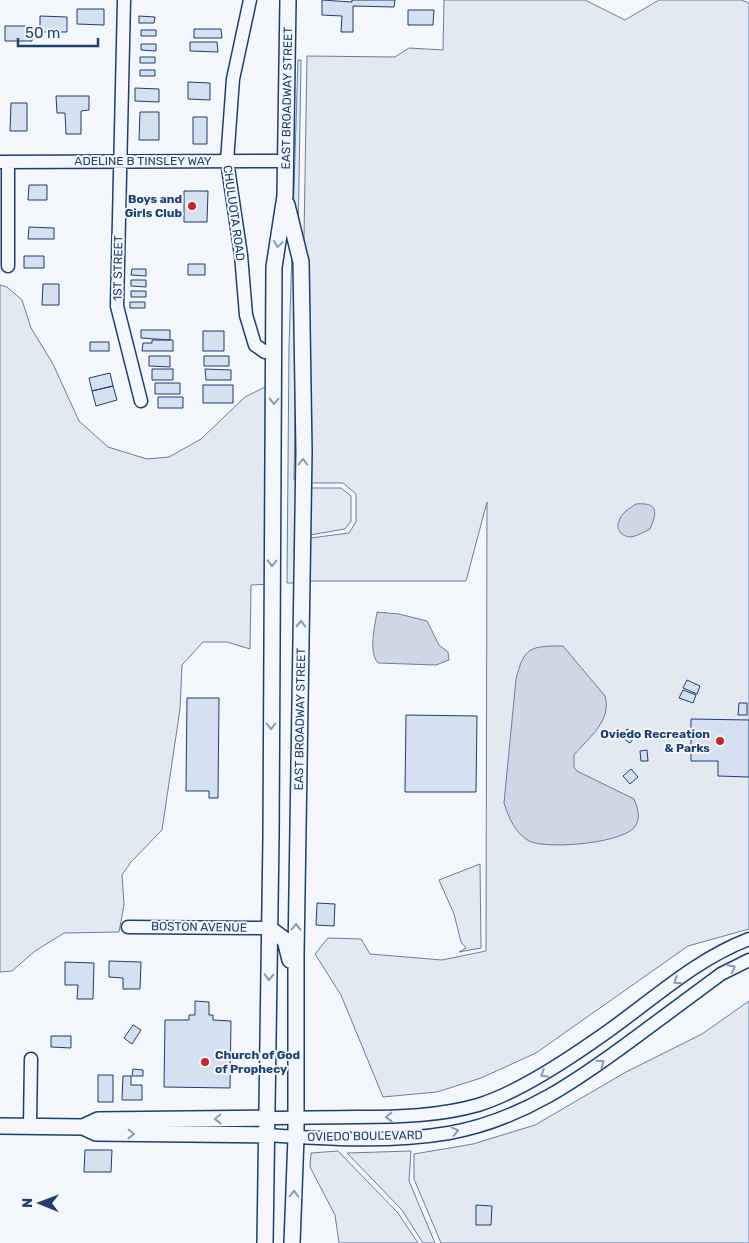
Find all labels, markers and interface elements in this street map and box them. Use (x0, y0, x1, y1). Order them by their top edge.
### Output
scale bar (18, 15, 98, 47)
text: 50 m (25, 24, 60, 42)
street label: EAST BROADWAY STREET (279, 26, 295, 169)
street label: ADELINE B TINSLEY WAY (74, 154, 212, 168)
street label: CHULUOTA ROAD (220, 164, 248, 262)
place label: Boys and Girls Club (125, 192, 182, 220)
marker: Boys and Girls Club (186, 200, 198, 212)
street label: 1ST STREET (110, 235, 126, 301)
one-way arrow (273, 240, 284, 248)
one-way arrow (268, 397, 279, 405)
one-way arrow (298, 458, 309, 466)
one-way arrow (267, 560, 277, 568)
one-way arrow (296, 620, 306, 628)
street label: EAST BROADWAY STREET (292, 647, 308, 790)
one-way arrow (266, 722, 276, 730)
place label: Oviedo Recreation & Parks (600, 727, 710, 755)
marker: Oviedo Recreation & Parks (714, 735, 726, 747)
street label: BOSTON AVENUE (151, 919, 247, 935)
one-way arrow (291, 923, 301, 930)
one-way arrow (727, 964, 736, 974)
one-way arrow (263, 973, 274, 981)
one-way arrow (673, 975, 683, 984)
place label: Church of God of Prophecy (215, 1048, 300, 1076)
marker: Church of God of Prophecy (199, 1056, 211, 1068)
one-way arrow (595, 1060, 605, 1069)
one-way arrow (540, 1068, 549, 1077)
one-way arrow (385, 1111, 393, 1122)
one-way arrow (214, 1114, 222, 1124)
one-way arrow (451, 1126, 460, 1137)
street label: OVIEDO BOULEVARD (307, 1128, 423, 1144)
one-way arrow (127, 1129, 135, 1139)
north arrow (15, 1178, 65, 1228)
one-way arrow (289, 1190, 299, 1198)
text: N (19, 1198, 36, 1208)

